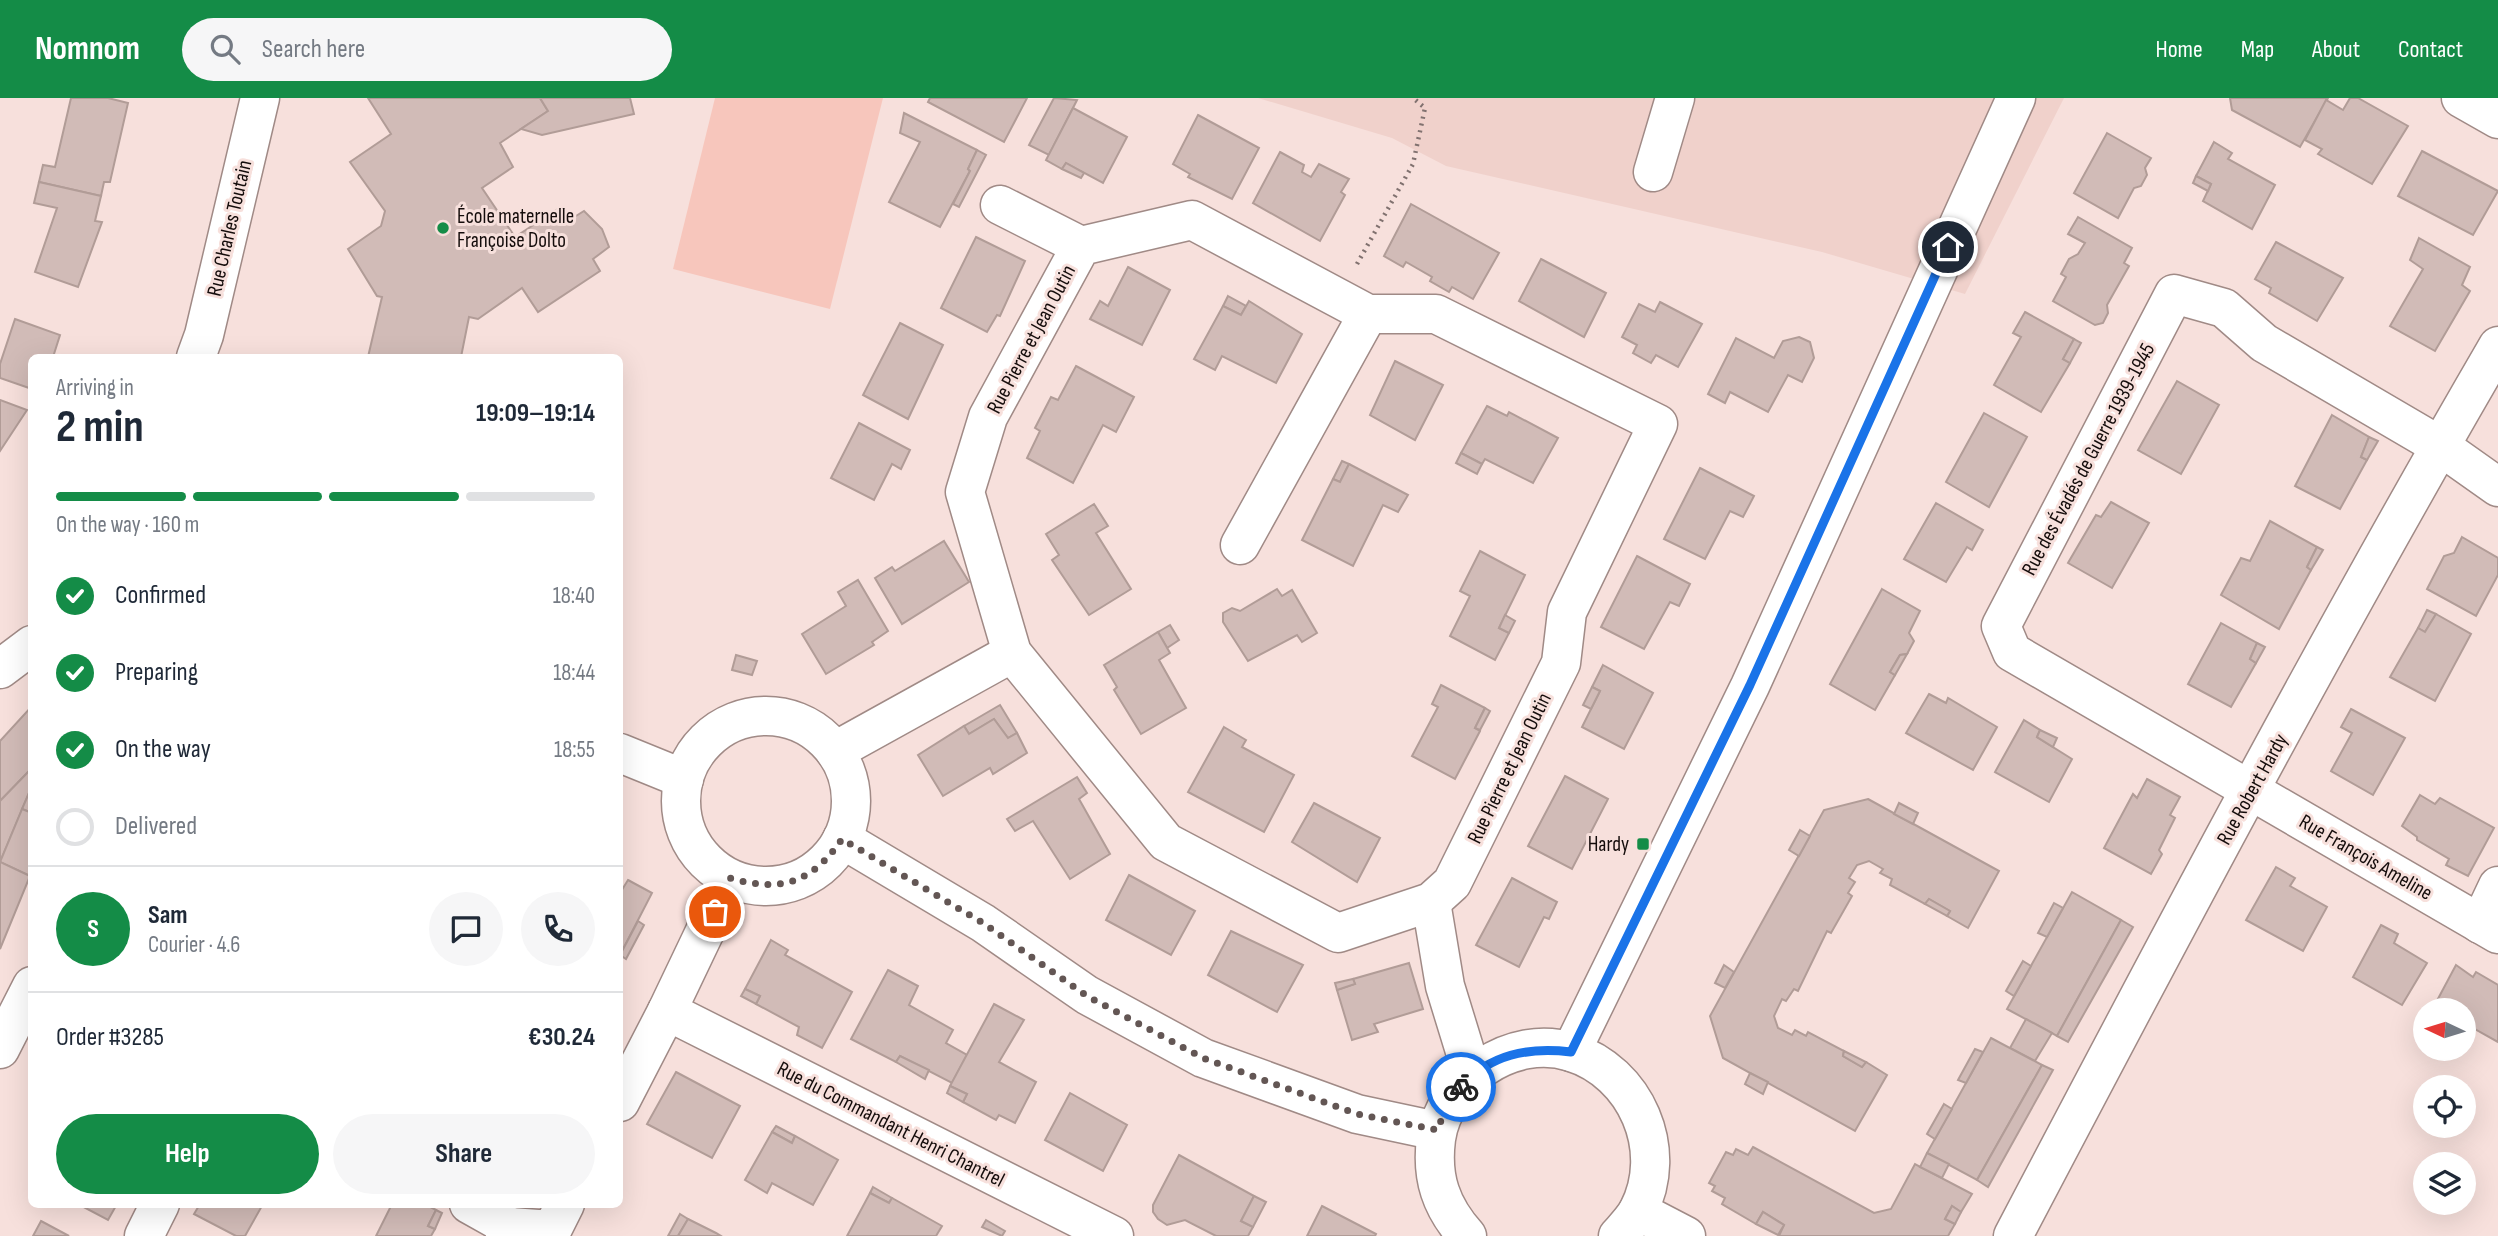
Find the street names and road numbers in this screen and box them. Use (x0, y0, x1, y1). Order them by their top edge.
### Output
street label: Rue Charles Toutain (202, 158, 257, 298)
street label: Rue Pierre et Jean Outin (982, 261, 1081, 418)
street label: Rue des Évadés de Guerre 1939-1945 (2017, 339, 2160, 580)
street label: Rue Pierre et Jean Outin (1462, 689, 1557, 848)
street label: Rue Robert Hardy (2212, 729, 2293, 849)
street label: Rue François Ameline (2295, 809, 2437, 906)
street label: Rue du Commandant Henri Chantrel (773, 1056, 1009, 1193)

